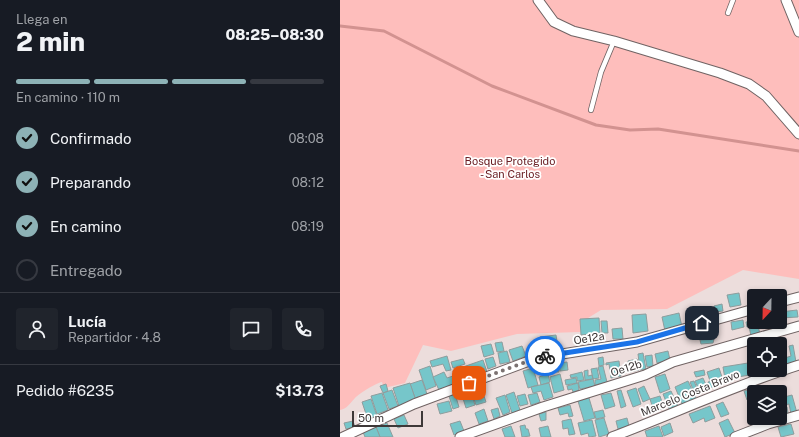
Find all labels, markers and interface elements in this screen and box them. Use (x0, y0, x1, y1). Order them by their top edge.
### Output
text: Llega en (16, 12, 67, 27)
text: 2 min (16, 26, 85, 57)
text: 08:25–08:30 (225, 26, 324, 43)
text: En camino · 110 m (16, 90, 120, 105)
icon: check (16, 127, 38, 149)
text: Confirmado (50, 130, 131, 147)
text: 08:08 (288, 131, 324, 146)
park label: Bosque Protegido - San Carlos (465, 155, 555, 180)
icon: check (16, 171, 38, 193)
text: Preparando (50, 174, 131, 191)
text: 08:12 (292, 175, 324, 190)
icon: check (16, 215, 38, 237)
text: En camino (50, 218, 122, 235)
text: 08:19 (291, 219, 324, 234)
text: Entregado (50, 262, 122, 279)
north arrow (747, 289, 787, 329)
map controls (747, 289, 787, 425)
pin (685, 306, 719, 340)
button: person (16, 308, 58, 350)
button: chat (230, 308, 272, 350)
button: phone (282, 308, 324, 350)
icon: home (691, 312, 713, 334)
text: Lucía (68, 313, 106, 330)
text: Repartidor · 4.8 (68, 330, 161, 345)
street label: Oe12a (573, 330, 605, 346)
courier (525, 336, 565, 376)
button: locate (747, 337, 787, 377)
icon: bike (534, 345, 556, 367)
street label: Oe12b (609, 357, 643, 379)
pin (452, 366, 486, 400)
street label: Marcelo Costa Bravo (639, 368, 741, 418)
icon: bag (458, 372, 480, 394)
text: Pedido #6235 (16, 382, 114, 399)
text: $13.73 (275, 382, 324, 399)
button: layers (747, 385, 787, 425)
scale bar (352, 409, 423, 428)
text: 50 m (358, 412, 384, 424)

